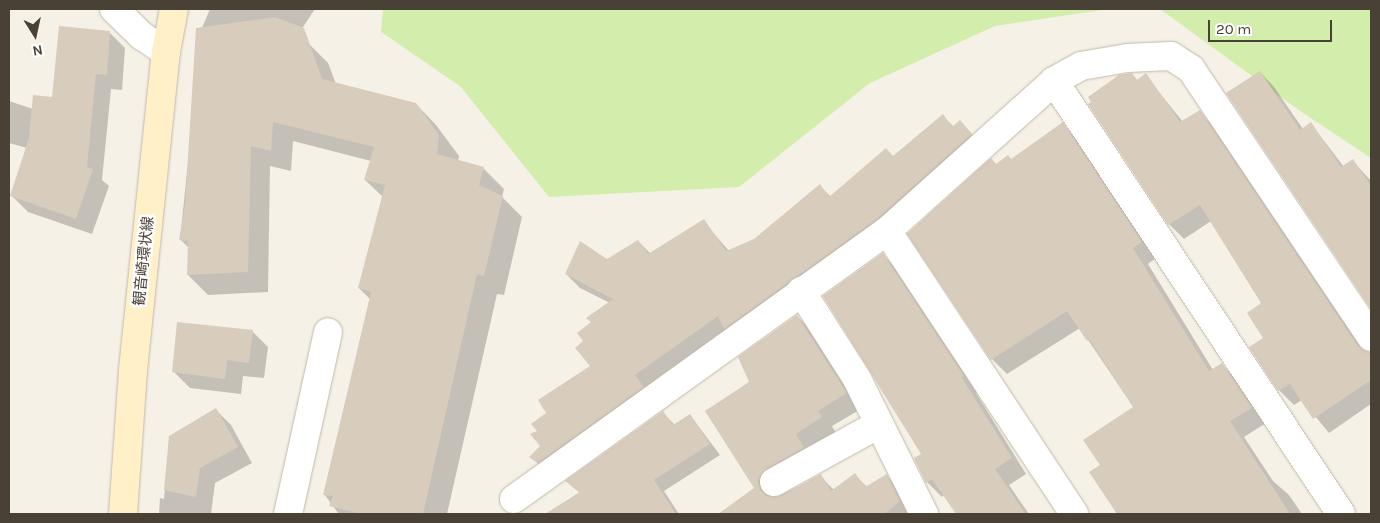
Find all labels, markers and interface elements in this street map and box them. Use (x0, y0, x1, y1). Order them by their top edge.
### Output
north arrow (10, 10, 60, 60)
scale bar (1210, 10, 1334, 42)
text: 20 m (1216, 20, 1251, 38)
text: N (31, 41, 44, 60)
street label: 観音崎環状線 (130, 215, 158, 307)

